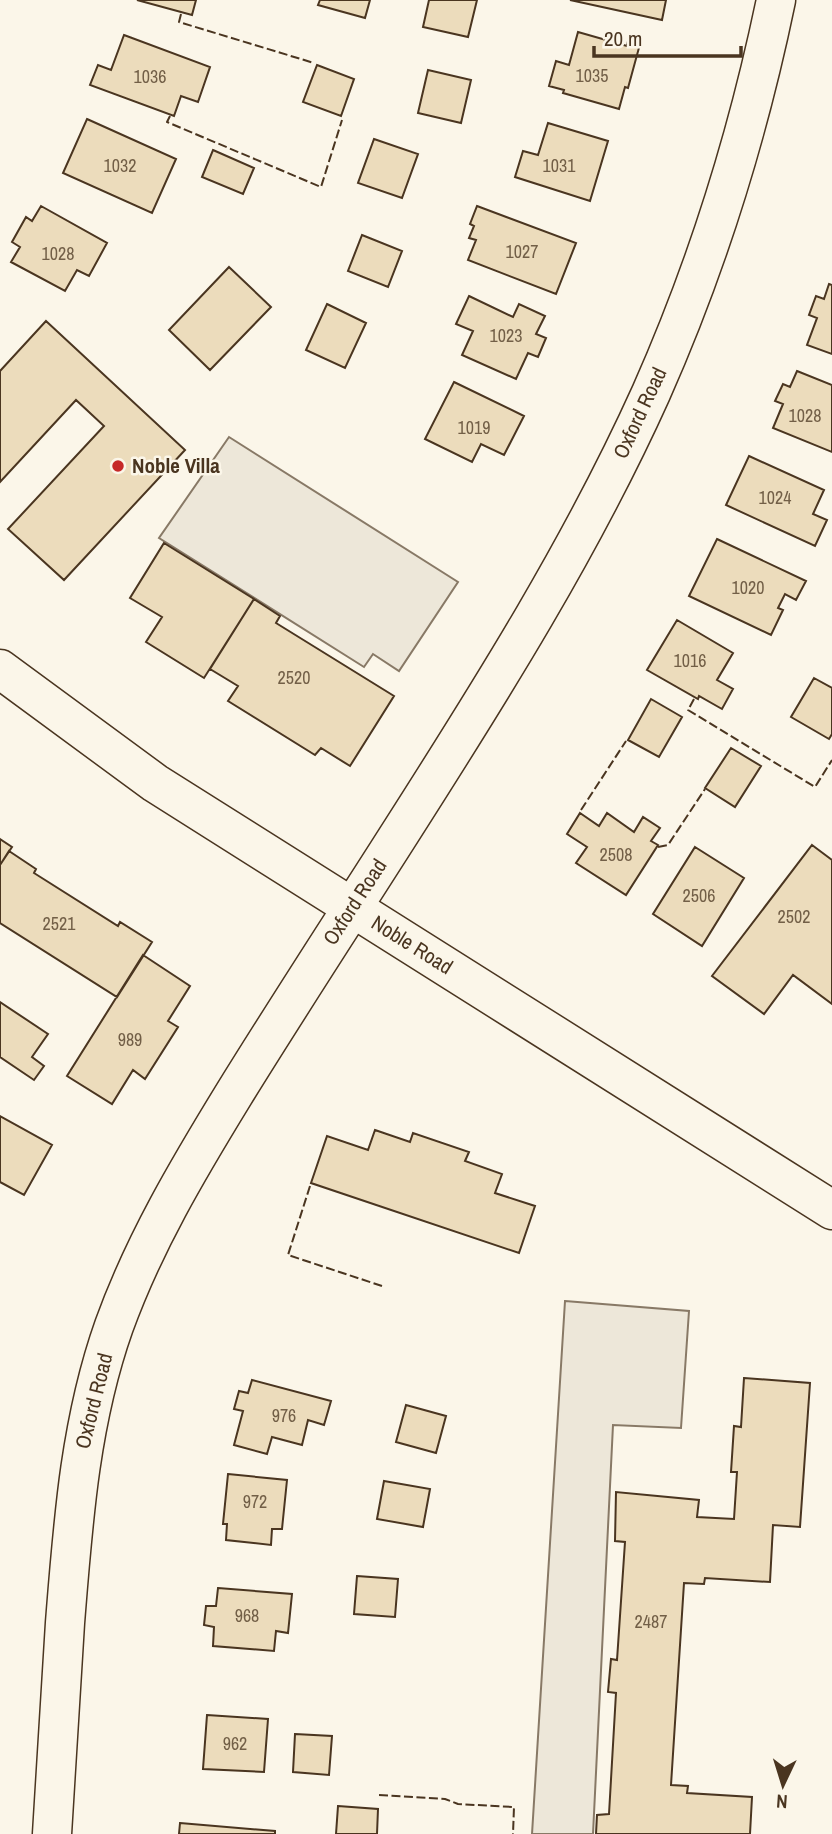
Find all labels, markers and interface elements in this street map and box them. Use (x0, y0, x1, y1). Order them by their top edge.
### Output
scale bar (594, 14, 741, 58)
text: 20 m (604, 24, 642, 53)
house number: 1035 (576, 63, 608, 88)
house number: 1036 (134, 64, 166, 89)
house number: 1032 (104, 153, 136, 178)
house number: 1031 (543, 153, 576, 178)
house number: 1027 (506, 239, 538, 264)
house number: 1028 (42, 241, 74, 266)
house number: 1023 (490, 323, 522, 348)
street label: Oxford Road (606, 362, 673, 463)
house number: 1028 (789, 403, 821, 428)
house number: 1019 (458, 415, 490, 440)
place label: Noble Villa (132, 451, 220, 480)
marker: Noble Villa (110, 458, 126, 474)
house number: 1024 (759, 485, 791, 510)
house number: 1020 (732, 575, 764, 600)
house number: 1016 (674, 648, 706, 673)
house number: 2520 (278, 665, 310, 690)
house number: 2508 (600, 842, 632, 867)
street label: Oxford Road (316, 853, 393, 951)
house number: 2506 (683, 883, 715, 908)
house number: 2502 (778, 904, 810, 929)
street label: Noble Road (366, 908, 459, 981)
house number: 2521 (43, 911, 76, 936)
house number: 989 (118, 1027, 142, 1052)
street label: Oxford Road (68, 1350, 119, 1452)
house number: 976 (272, 1403, 296, 1428)
house number: 972 (243, 1489, 267, 1514)
house number: 968 (235, 1603, 259, 1628)
house number: 2487 (635, 1609, 667, 1634)
house number: 962 (223, 1731, 247, 1756)
north arrow (748, 1750, 818, 1820)
text: N (775, 1789, 788, 1815)

